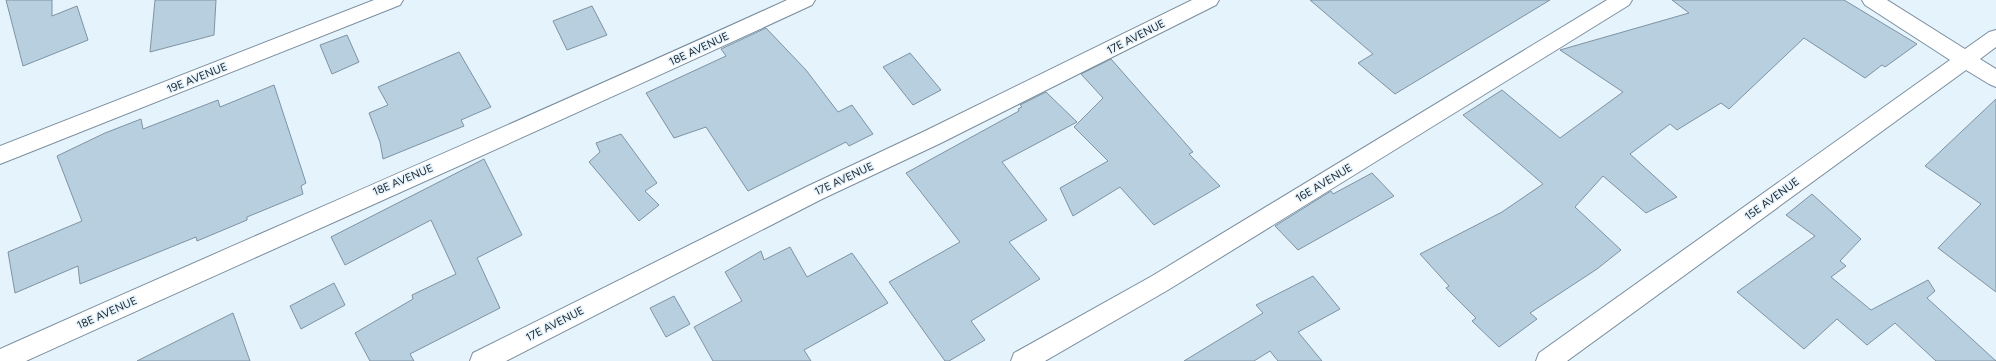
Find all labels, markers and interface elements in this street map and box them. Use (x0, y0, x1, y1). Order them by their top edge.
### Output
street label: 17E AVENUE (1105, 17, 1167, 57)
street label: 18E AVENUE (667, 29, 731, 69)
street label: 19E AVENUE (165, 60, 229, 96)
street label: 17E AVENUE (812, 160, 876, 198)
street label: 18E AVENUE (371, 161, 435, 199)
street label: 16E AVENUE (1293, 161, 1355, 205)
street label: 15E AVENUE (1742, 175, 1802, 223)
street label: 18E AVENUE (75, 294, 139, 332)
street label: 17E AVENUE (524, 304, 586, 344)

